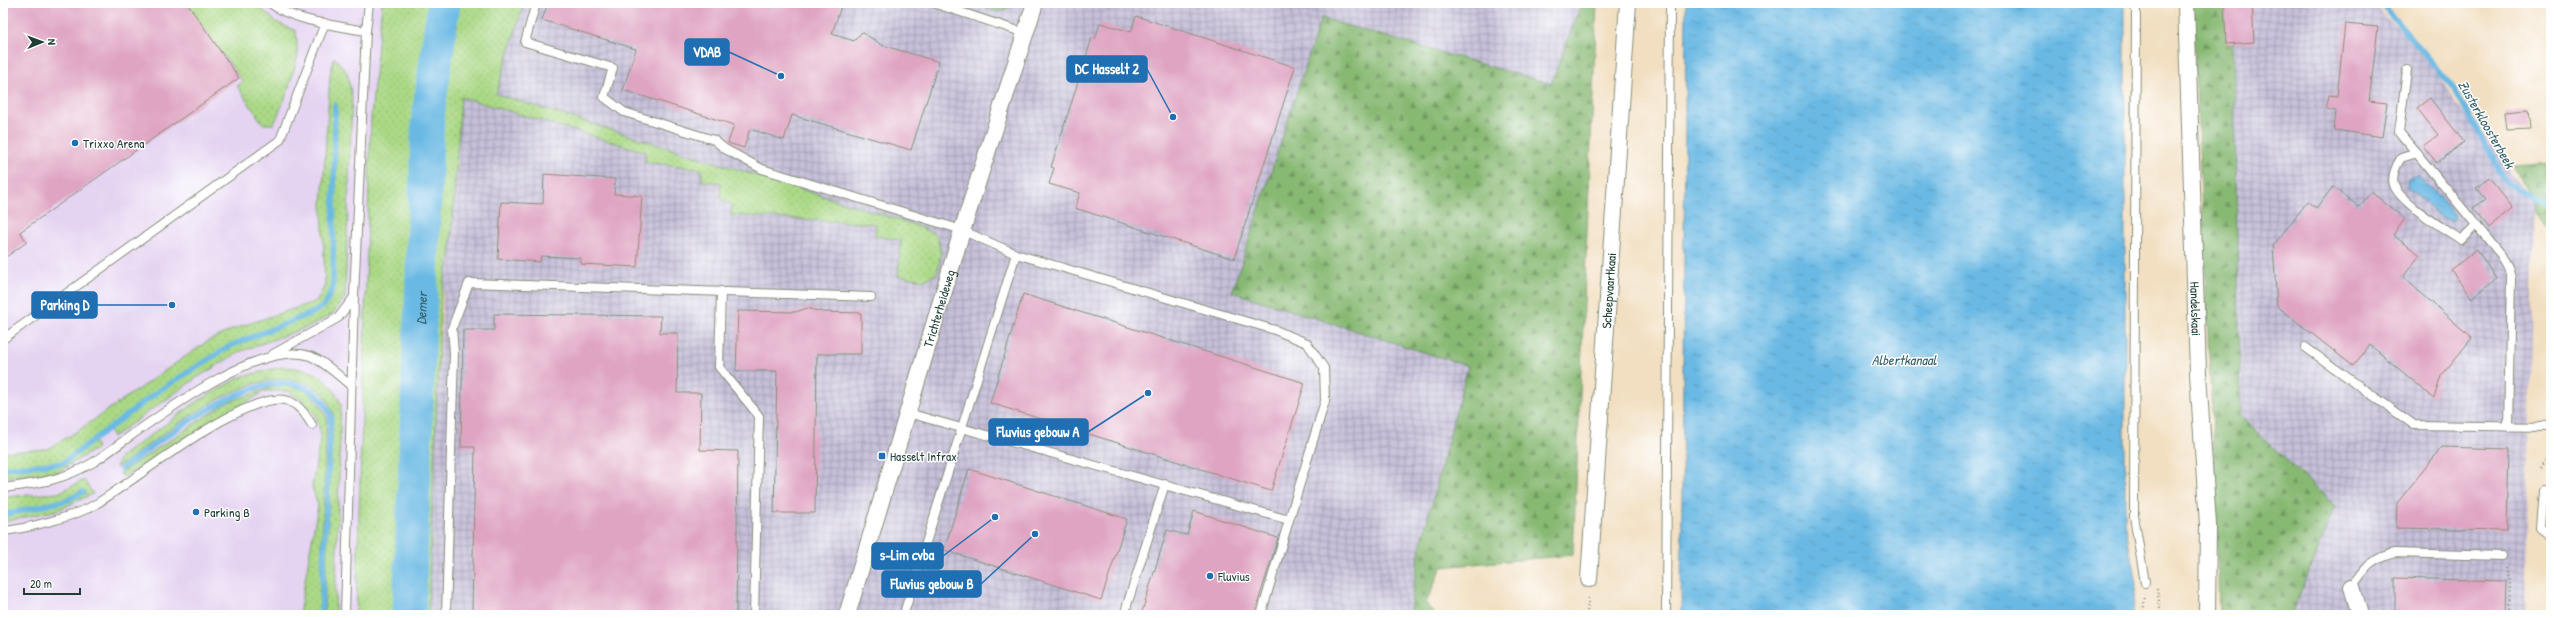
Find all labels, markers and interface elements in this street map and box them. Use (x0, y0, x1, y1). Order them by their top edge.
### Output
north arrow (22, 22, 62, 62)
text: N (45, 39, 59, 45)
callout: VDAB (685, 39, 729, 65)
text: VDAB (693, 42, 721, 61)
callout: DC Hasselt 2 (1067, 56, 1147, 82)
text: DC Hasselt 2 (1075, 59, 1140, 78)
water label: Zusterkloosterbeek (2454, 77, 2520, 172)
place label: Trixxo Arena (83, 134, 144, 152)
marker: Trixxo Arena (70, 138, 80, 148)
street label: Scheepvaartkaai (1597, 252, 1620, 329)
street label: Trichterheideweg (919, 267, 959, 349)
street label: Handelskaai (2186, 281, 2206, 336)
water label: Demer (411, 290, 431, 325)
callout: Parking D (32, 292, 97, 318)
text: Parking D (41, 295, 90, 316)
water label: Albertkanaal (1872, 350, 1937, 369)
callout: Fluvius gebouw A (989, 419, 1088, 445)
text: Fluvius gebouw A (996, 422, 1080, 443)
place label: Hasselt Infrax (890, 447, 957, 465)
marker: Hasselt Infrax (877, 451, 887, 461)
place label: Parking B (204, 503, 250, 521)
marker: Parking B (191, 507, 201, 517)
callout: s-Lim cvba (872, 543, 943, 569)
text: s-Lim cvba (880, 545, 935, 564)
place label: Fluvius (1217, 567, 1250, 585)
scale bar (24, 570, 80, 596)
callout: Fluvius gebouw B (882, 571, 981, 597)
marker: Fluvius (1205, 571, 1215, 581)
text: Fluvius gebouw B (889, 574, 974, 595)
text: 20 m (30, 575, 52, 592)

